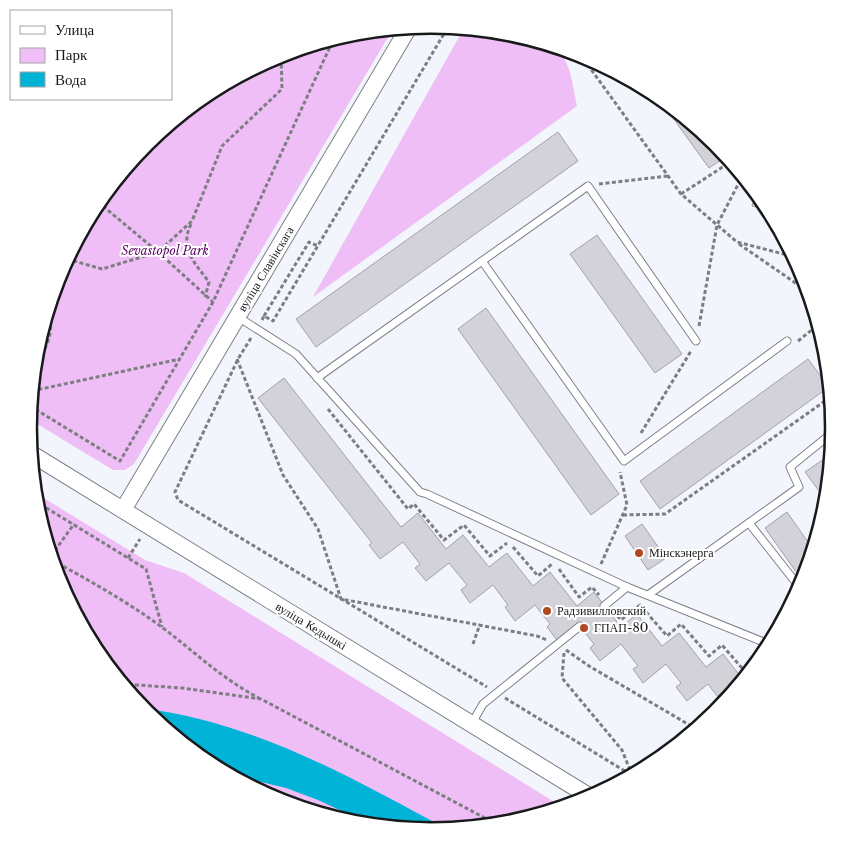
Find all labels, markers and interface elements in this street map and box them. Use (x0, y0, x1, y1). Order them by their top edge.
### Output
legend (10, 10, 172, 100)
text: Улица (55, 20, 94, 39)
text: Парк (55, 45, 88, 64)
text: Вода (55, 70, 87, 89)
street label: вуліца Славінскага (234, 223, 297, 314)
park label: Sevastopol Park (121, 243, 209, 258)
place label: Мінскэнерга (649, 545, 714, 560)
marker: Мінскэнерга (633, 547, 645, 559)
street label: вуліца Кедышкі (273, 598, 350, 653)
place label: Радзивилловский (557, 603, 647, 618)
marker: Радзивилловский (541, 605, 553, 617)
place label: ГПАП-80 (594, 620, 648, 635)
marker: ГПАП-80 (578, 622, 590, 634)

